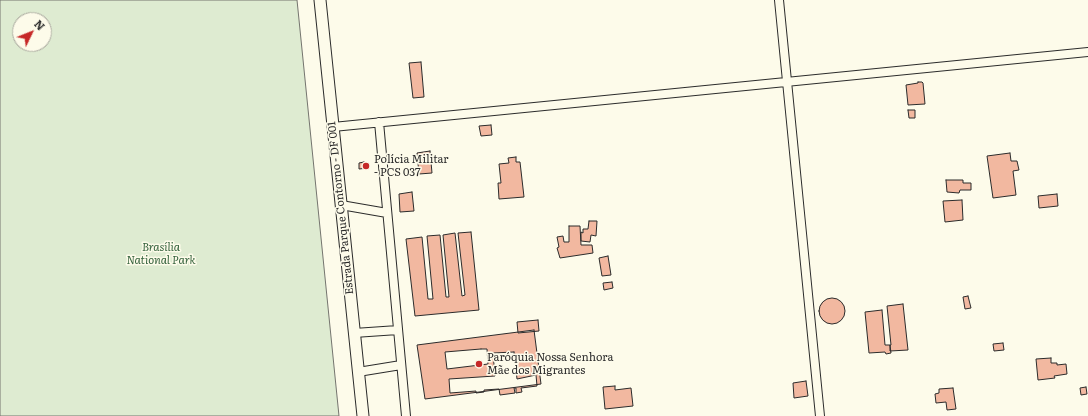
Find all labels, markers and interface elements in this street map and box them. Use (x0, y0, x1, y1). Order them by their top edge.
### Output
north arrow (12, 12, 52, 52)
text: N (31, 16, 49, 33)
street label: Estrada Parque Contorno - DF 001 (325, 121, 357, 295)
place label: Polícia Militar - PCS 037 (374, 153, 449, 179)
marker: Polícia Militar - PCS 037 (361, 161, 371, 171)
park label: Brasília National Park (127, 241, 195, 267)
place label: Paróquia Nossa Senhora Mãe dos Migrantes (487, 351, 613, 377)
marker: Paróquia Nossa Senhora Mãe dos Migrantes (474, 359, 484, 369)

